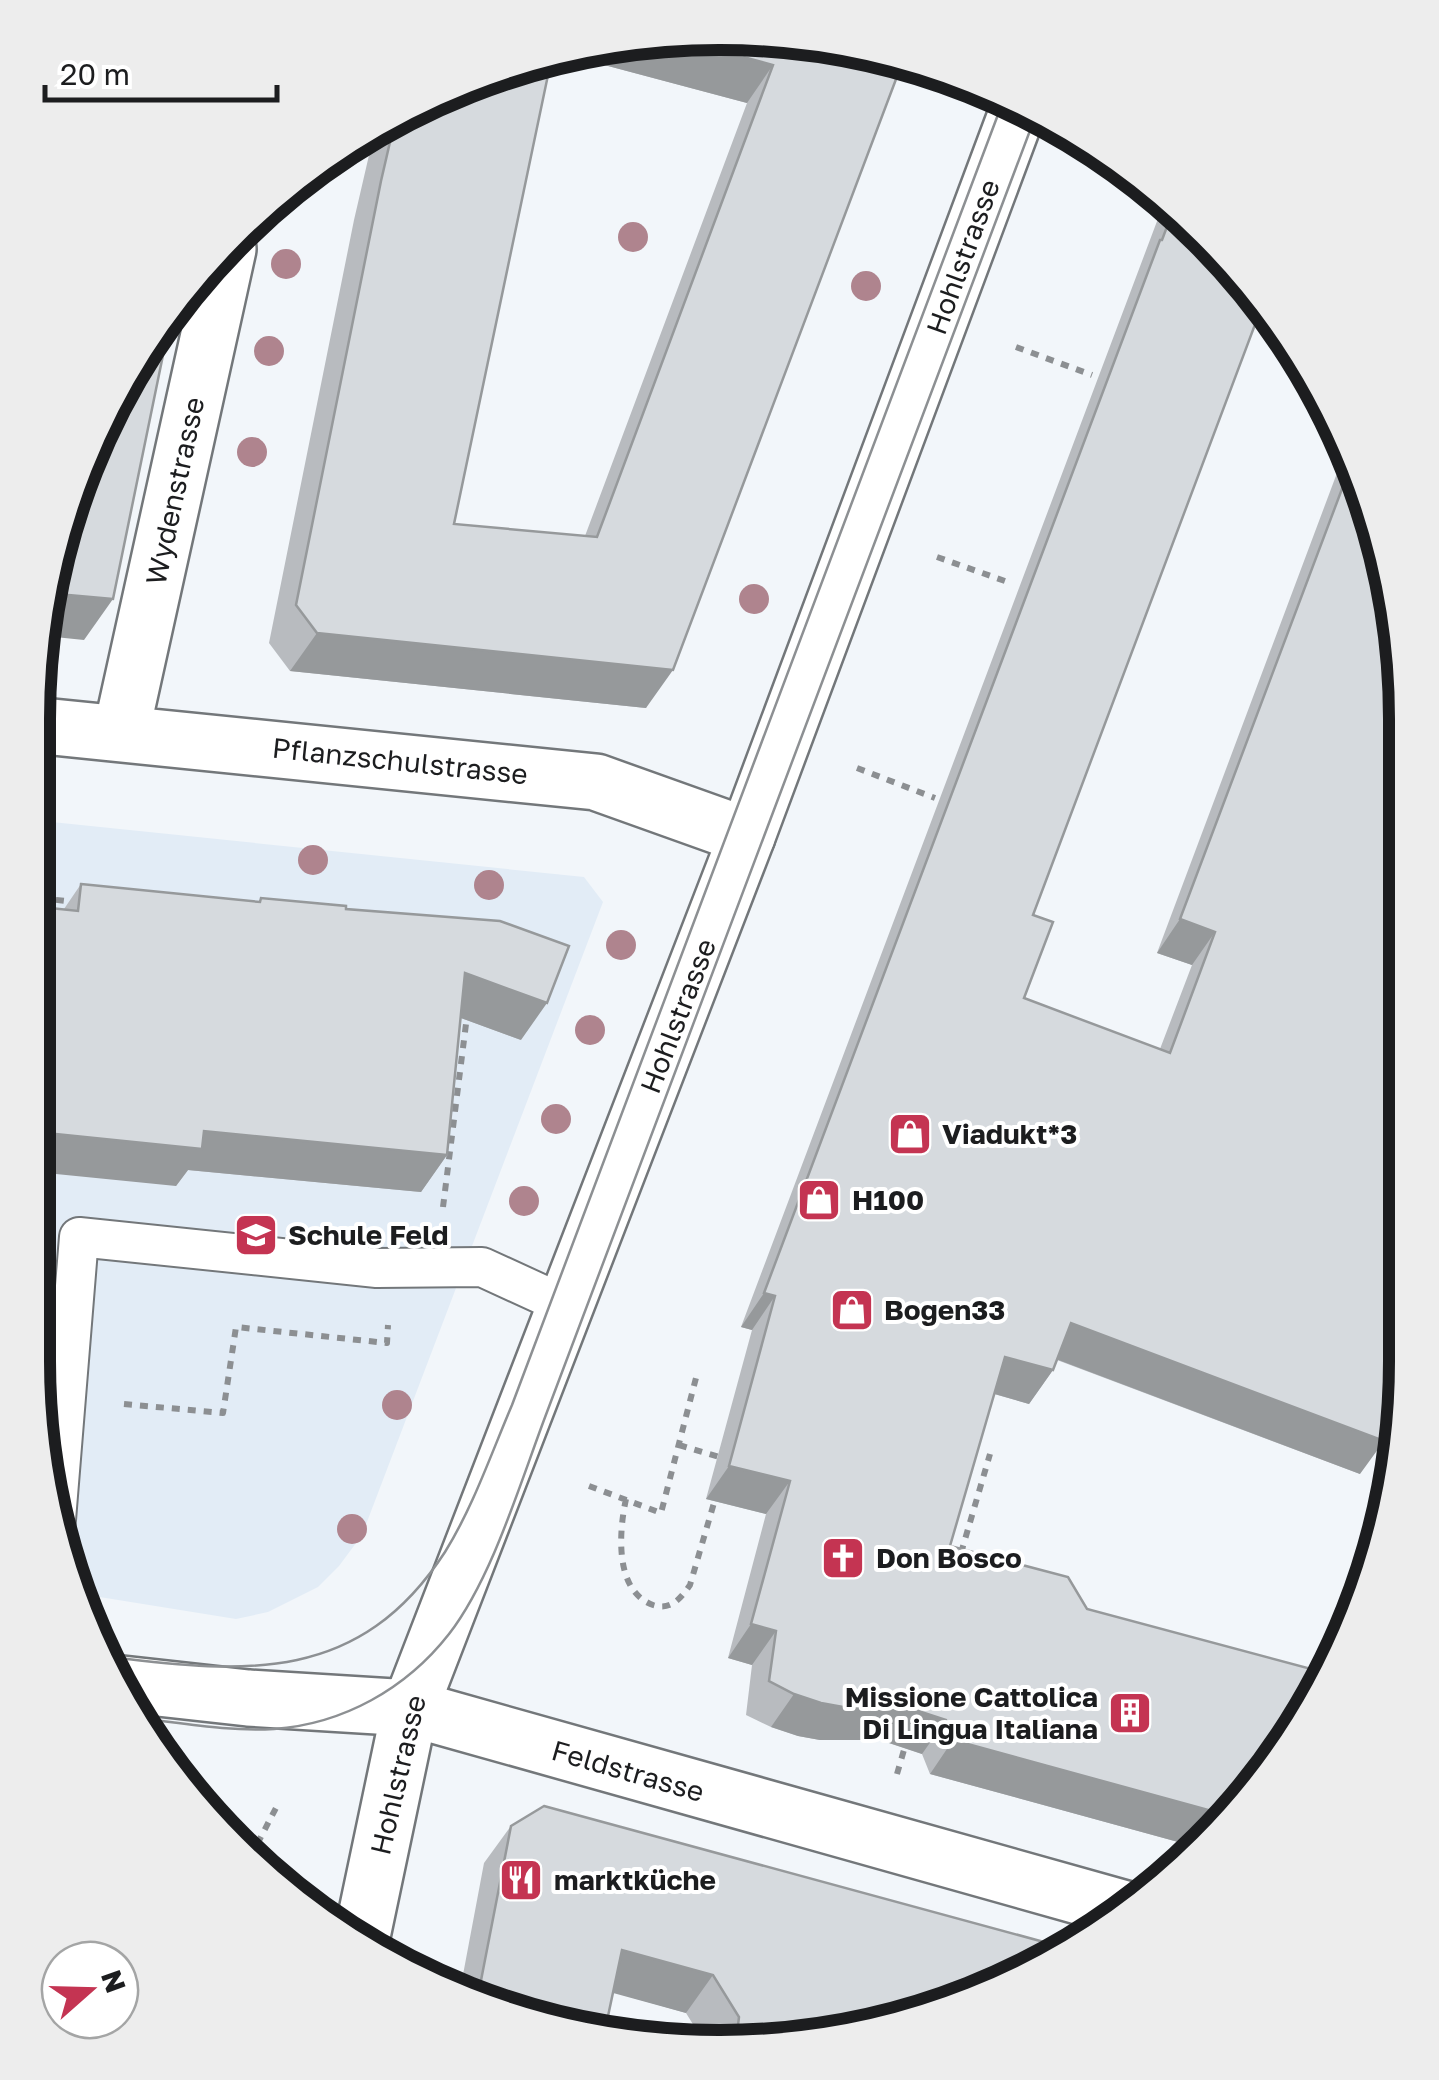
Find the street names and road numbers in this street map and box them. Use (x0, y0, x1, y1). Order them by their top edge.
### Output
street label: Hohlstrasse (919, 175, 1006, 339)
street label: Wydenstrasse (139, 394, 211, 588)
street label: Pflanzschulstrasse (271, 731, 529, 790)
street label: Hohlstrasse (633, 934, 722, 1098)
street label: Hohlstrasse (363, 1692, 432, 1858)
street label: Feldstrasse (548, 1733, 708, 1808)

